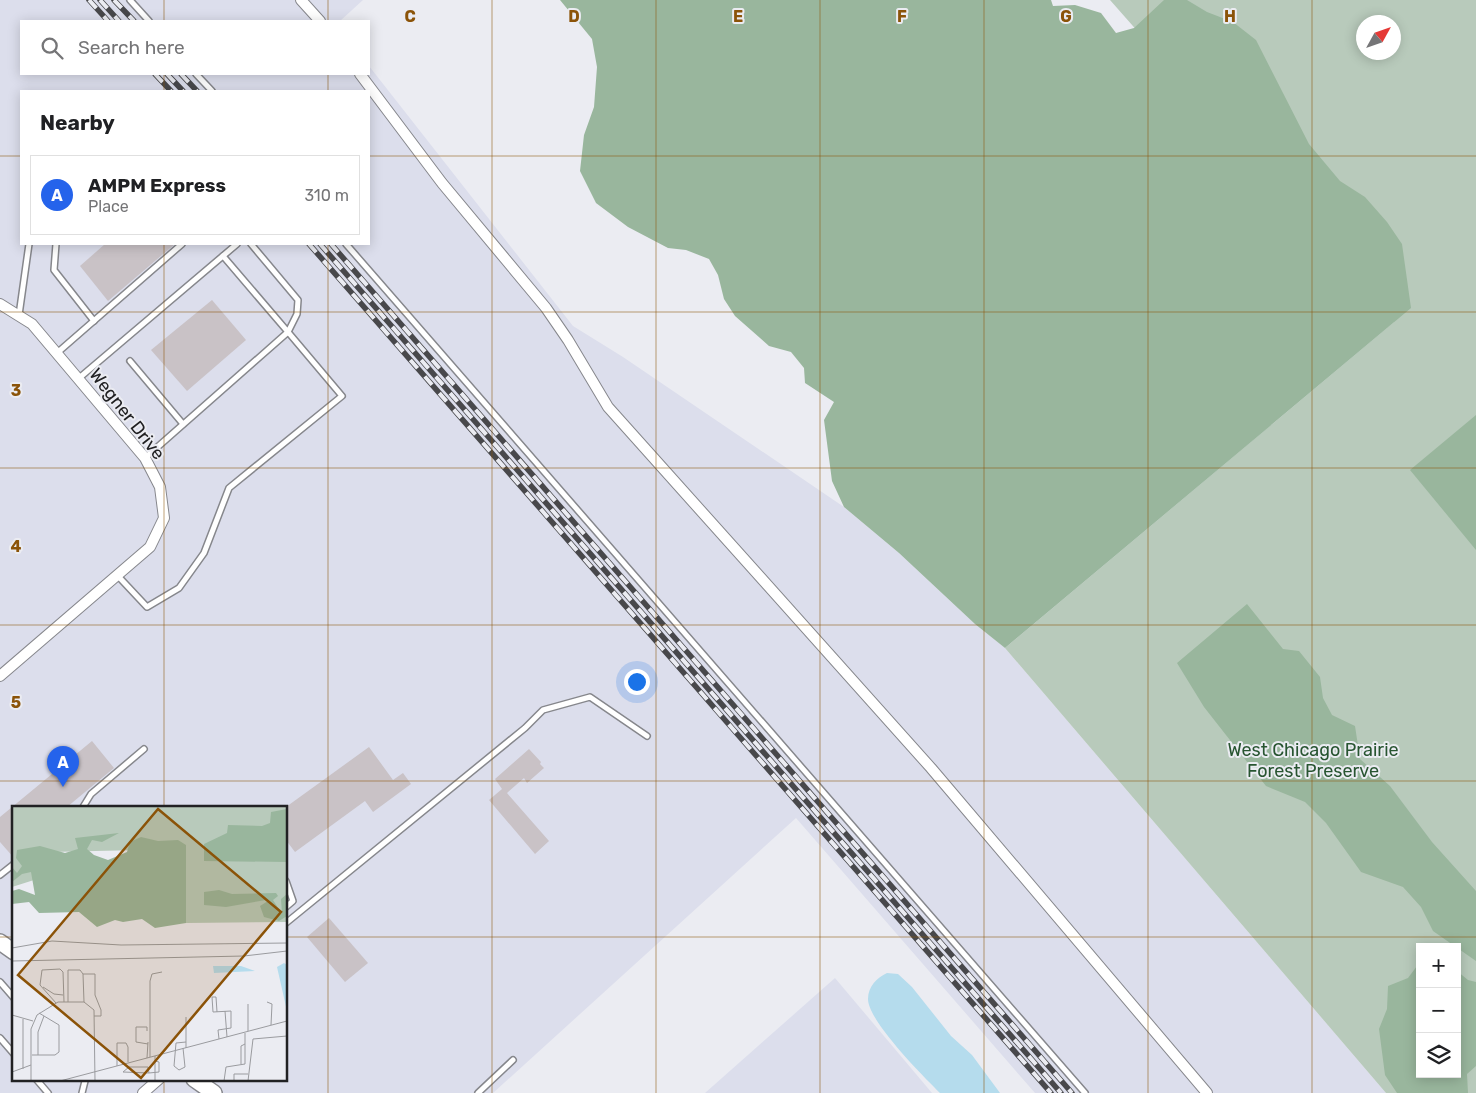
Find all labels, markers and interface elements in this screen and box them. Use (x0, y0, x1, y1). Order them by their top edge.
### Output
text: C (404, 7, 416, 26)
text: D (568, 7, 580, 26)
text: E (733, 7, 743, 26)
text: F (897, 7, 907, 26)
text: G (1060, 7, 1072, 26)
text: H (1224, 7, 1236, 26)
north arrow (1356, 15, 1401, 60)
search box (20, 20, 370, 75)
icon: search (38, 34, 66, 62)
text: Search here (78, 36, 185, 59)
text: Nearby (40, 110, 115, 135)
text: AMPM Express (88, 174, 226, 197)
text: A (51, 186, 63, 205)
text: 310 m (305, 186, 349, 205)
text: Place (88, 197, 129, 216)
street label: Wegner Drive (84, 364, 170, 464)
text: 3 (11, 381, 21, 400)
text: 4 (11, 537, 22, 556)
your location (624, 669, 650, 695)
text: 5 (11, 693, 21, 712)
park label: West Chicago Prairie Forest Preserve (1227, 739, 1399, 782)
pin: A (47, 746, 79, 787)
inset map (12, 806, 288, 1080)
map controls (1416, 943, 1461, 1078)
button: + (1416, 943, 1461, 988)
button: − (1416, 988, 1461, 1033)
button: layers (1416, 1033, 1461, 1078)

